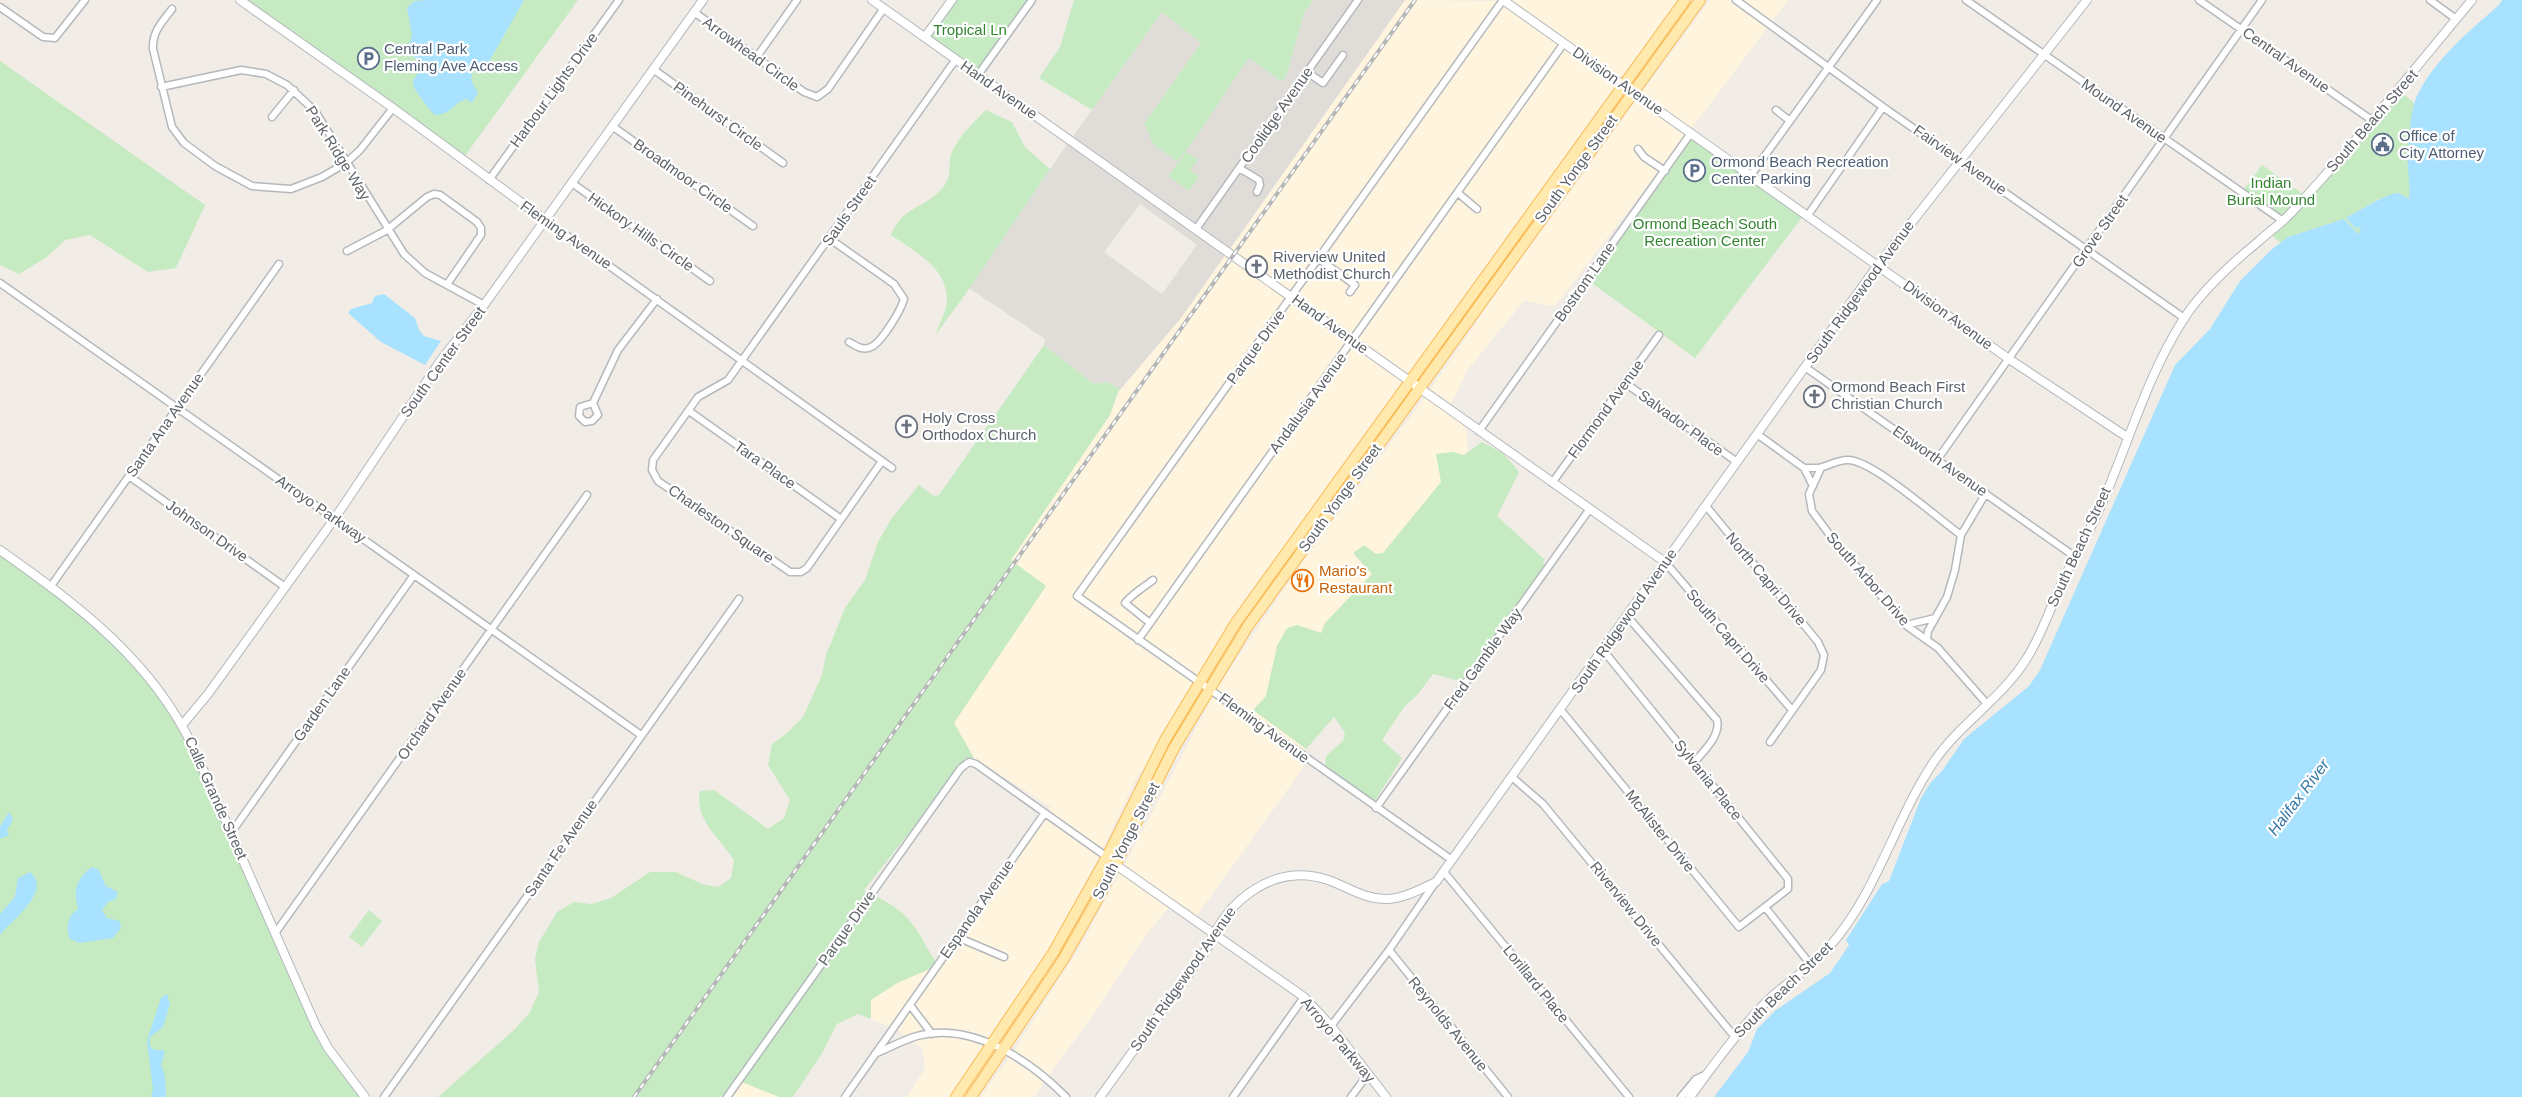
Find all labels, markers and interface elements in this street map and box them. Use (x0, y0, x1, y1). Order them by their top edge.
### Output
street label: Arrowhead Circle (700, 13, 803, 94)
park label: Tropical Ln (933, 21, 1007, 38)
street label: Central Avenue (2240, 23, 2333, 96)
street label: Harbour Lights Drive (506, 29, 601, 150)
place label: Central Park Fleming Ave Access (384, 40, 518, 74)
street label: Division Avenue (1570, 43, 1667, 118)
parking icon: Central Park Fleming Ave Access (356, 46, 380, 70)
street label: Hand Avenue (958, 57, 1041, 122)
street label: Coolidge Avenue (1237, 63, 1316, 166)
street label: South Beach Street (2323, 65, 2421, 175)
street label: Mound Avenue (2079, 75, 2170, 146)
street label: Pinehurst Circle (670, 78, 766, 154)
street label: Park Ridge Way (303, 103, 374, 203)
street label: South Yonge Street (1531, 111, 1621, 226)
street label: Fairview Avenue (1910, 121, 2010, 198)
place label: Office of City Attorney (2399, 127, 2485, 161)
public building icon: Office of City Attorney (2371, 133, 2395, 157)
street label: Broadmoor Circle (631, 135, 736, 216)
place label: Ormond Beach Recreation Center Parking (1711, 153, 1889, 187)
parking icon: Ormond Beach Recreation Center Parking (1683, 159, 1707, 183)
street label: Sauls Street (818, 172, 879, 249)
park label: Indian Burial Mound (2227, 174, 2315, 208)
street label: Hickory Hills Circle (585, 189, 697, 274)
street label: Grove Street (2068, 190, 2131, 270)
street label: Fleming Avenue (517, 197, 615, 272)
park label: Ormond Beach South Recreation Center (1633, 215, 1777, 249)
street label: South Ridgewood Avenue (1802, 217, 1917, 366)
street label: Bostrom Lane (1551, 239, 1618, 325)
place label: Riverview United Methodist Church (1273, 248, 1391, 282)
church icon: Riverview United Methodist Church (1245, 254, 1269, 278)
street label: Division Avenue (1900, 276, 1996, 353)
street label: Hand Avenue (1289, 290, 1372, 357)
street label: South Center Street (397, 302, 489, 420)
street label: Parque Drive (1223, 306, 1288, 387)
street label: Andalusia Avenue (1266, 349, 1350, 456)
street label: Flormond Avenue (1564, 356, 1647, 461)
street label: Santa Ana Avenue (122, 369, 207, 480)
place label: Ormond Beach First Christian Church (1831, 378, 1966, 412)
church icon: Ormond Beach First Christian Church (1803, 384, 1827, 408)
street label: Salvador Place (1635, 386, 1727, 459)
place label: Holy Cross Orthodox Church (922, 409, 1036, 443)
church icon: Holy Cross Orthodox Church (894, 415, 918, 439)
street label: Elsworth Avenue (1890, 422, 1991, 500)
street label: Tara Place (731, 437, 799, 492)
street label: South Yonge Street (1295, 440, 1385, 555)
street label: Arroyo Parkway (273, 471, 370, 546)
street label: Charleston Square (665, 481, 777, 566)
street label: South Beach Street (2043, 483, 2114, 609)
street label: Johnson Drive (163, 496, 251, 565)
street label: South Arbor Drive (1823, 528, 1914, 629)
street label: North Capri Drive (1723, 529, 1810, 629)
street label: South Ridgewood Avenue (1567, 545, 1680, 696)
place label: Mario's Restaurant (1319, 562, 1393, 596)
restaurant icon: Mario's Restaurant (1291, 568, 1315, 592)
street label: South Capri Drive (1683, 585, 1774, 686)
street label: Fred Gamble Way (1440, 604, 1525, 713)
street label: Garden Lane (290, 663, 354, 744)
street label: Orchard Avenue (394, 665, 470, 763)
street label: Fleming Avenue (1216, 689, 1313, 766)
street label: Calle Grande Street (182, 734, 252, 863)
street label: Sylvania Place (1671, 736, 1746, 823)
water label: Halifax River (2264, 755, 2333, 839)
street label: South Yonge Street (1089, 779, 1163, 902)
street label: McAlister Drive (1622, 786, 1699, 875)
street label: Santa Fe Avenue (521, 796, 600, 900)
street label: Espanola Avenue (936, 856, 1017, 961)
street label: Riverview Drive (1587, 858, 1666, 950)
street label: Parque Drive (815, 887, 879, 968)
street label: South Ridgewood Avenue (1126, 903, 1239, 1054)
street label: South Beach Street (1730, 938, 1836, 1041)
street label: Lorillard Place (1500, 941, 1573, 1026)
street label: Reynolds Avenue (1405, 973, 1492, 1074)
street label: Arroyo Parkway (1298, 994, 1379, 1086)

